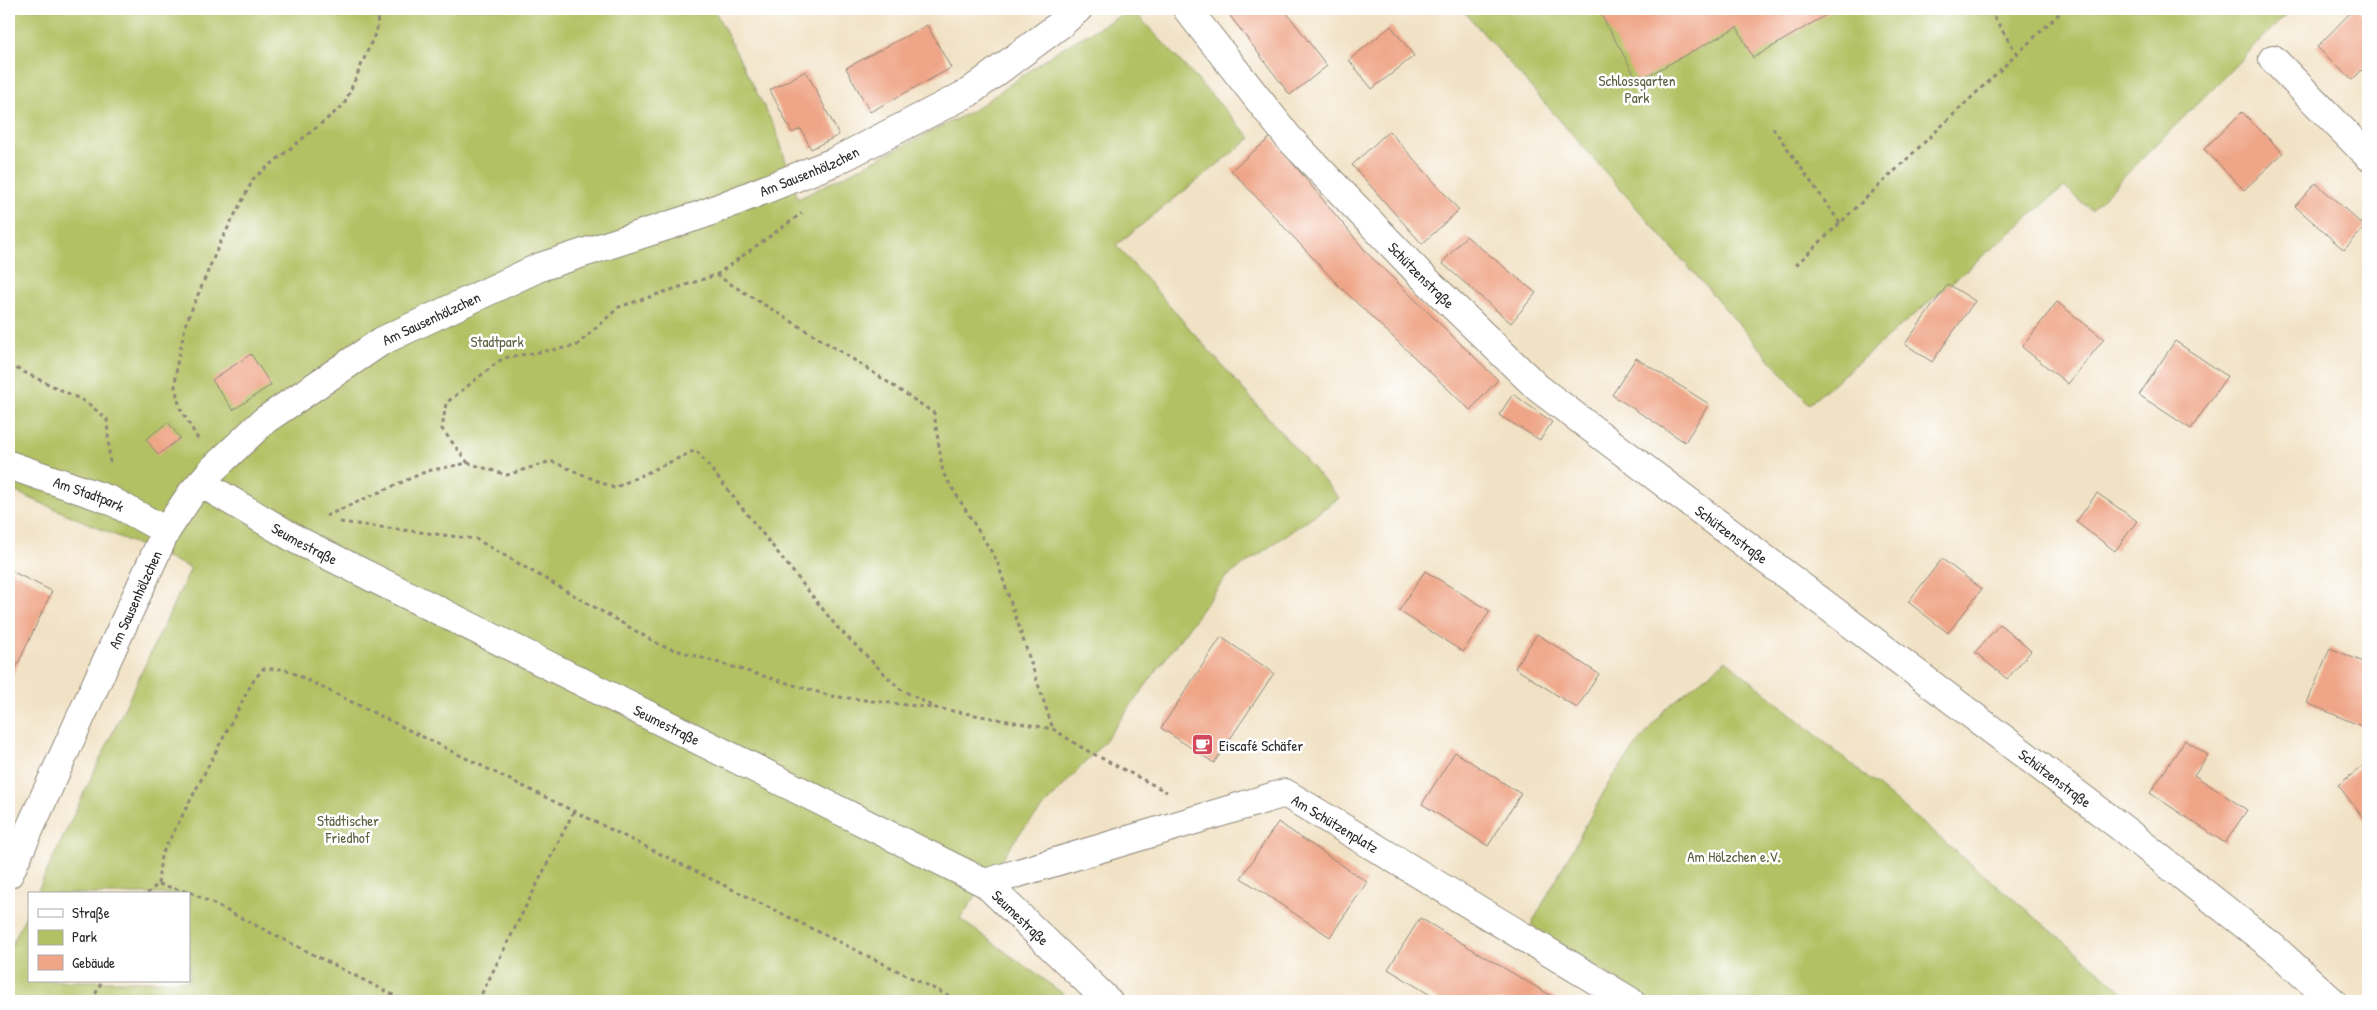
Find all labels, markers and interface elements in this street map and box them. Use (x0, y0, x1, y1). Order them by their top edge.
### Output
park label: Schlossgarten Park (1599, 70, 1676, 108)
street label: Am Sausenhölzchen (756, 140, 862, 201)
street label: Schützenstraße (1384, 237, 1459, 313)
street label: Am Sausenhölzchen (379, 286, 484, 350)
park label: Stadtpark (470, 331, 524, 352)
street label: Am Stadtpark (51, 471, 128, 517)
street label: Schützenstraße (1691, 500, 1772, 568)
street label: Seumestraße (268, 517, 341, 569)
street label: Am Sausenhölzchen (103, 547, 166, 652)
street label: Seumestraße (630, 699, 704, 750)
cafe icon: Eiscafé Schäfer (1191, 733, 1215, 757)
place label: Eiscafé Schäfer (1219, 735, 1304, 756)
street label: Schützenstraße (2015, 743, 2096, 812)
street label: Am Schützenplatz (1288, 789, 1383, 858)
park label: Städtischer Friedhof (317, 810, 379, 848)
park label: Am Hölzchen e.V. (1687, 846, 1781, 867)
street label: Seumestraße (988, 885, 1054, 950)
legend (28, 892, 190, 982)
text: Straße (72, 902, 110, 923)
text: Park (72, 926, 97, 947)
text: Gebäude (72, 952, 115, 973)

